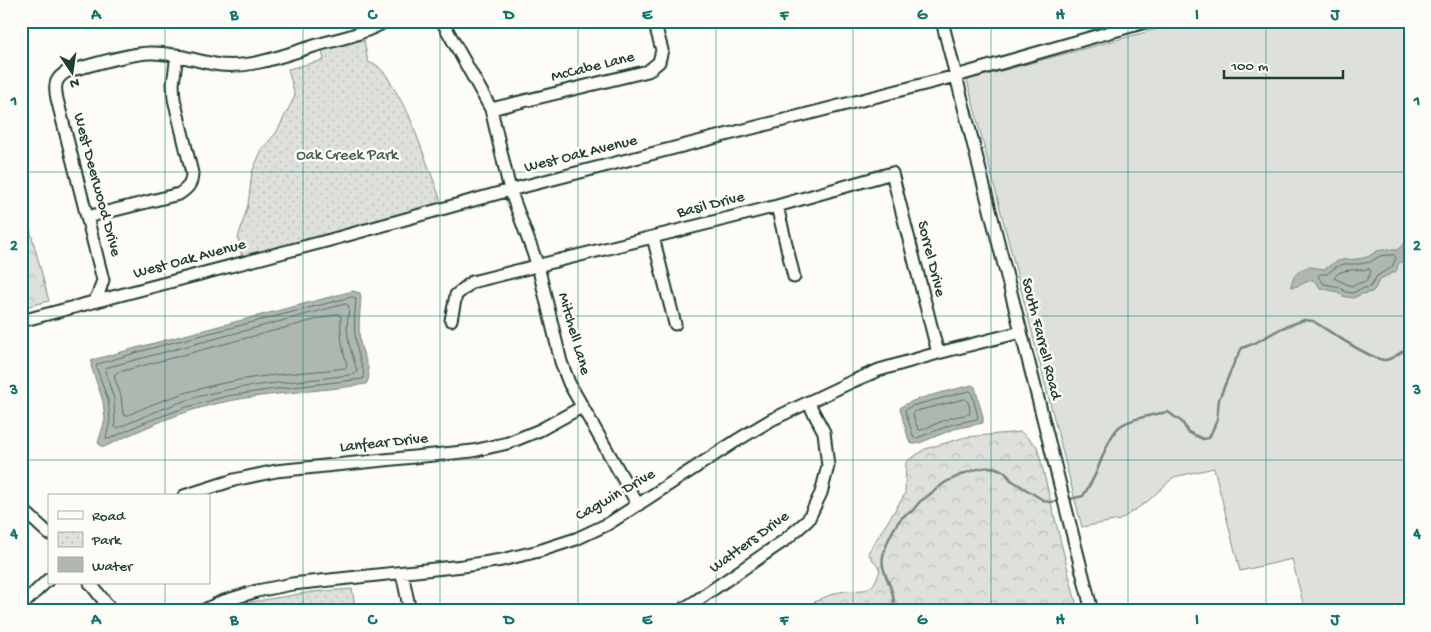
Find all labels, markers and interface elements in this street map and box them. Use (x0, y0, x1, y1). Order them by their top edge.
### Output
text: A (90, 7, 102, 26)
text: B (229, 7, 239, 26)
text: C (367, 7, 378, 26)
text: D (502, 7, 515, 26)
text: E (642, 7, 653, 26)
text: F (779, 7, 790, 26)
text: G (917, 7, 928, 26)
text: H (1055, 7, 1065, 26)
text: I (1195, 7, 1199, 26)
text: J (1330, 7, 1341, 26)
north arrow (48, 48, 98, 98)
street label: McCabe Lane (549, 48, 637, 88)
scale bar (1224, 48, 1342, 80)
text: 100 m (1230, 58, 1269, 76)
text: N (68, 73, 81, 92)
text: 1 (10, 93, 17, 112)
text: 1 (1413, 93, 1420, 112)
street label: West Deerwood Drive (68, 111, 124, 260)
street label: West Oak Avenue (523, 132, 640, 178)
park label: Oak Creek Park (296, 147, 400, 166)
street label: Basil Drive (674, 188, 747, 224)
street label: Sorrel Drive (911, 219, 949, 300)
street label: West Oak Avenue (132, 236, 249, 284)
text: 2 (10, 238, 18, 257)
text: 2 (1413, 238, 1421, 257)
street label: South Farrell Road (1016, 276, 1065, 403)
street label: Mitchell Lane (552, 291, 594, 378)
text: 3 (9, 382, 18, 401)
text: 3 (1412, 382, 1421, 401)
street label: Lanfear Drive (339, 430, 430, 458)
street label: Cagwin Drive (573, 465, 660, 526)
legend (48, 494, 210, 584)
street label: Watters Drive (706, 507, 794, 578)
text: Road (92, 508, 126, 526)
text: 4 (9, 526, 18, 545)
text: 4 (1412, 526, 1421, 545)
text: Park (91, 532, 122, 550)
text: Water (92, 558, 134, 576)
text: A (90, 612, 102, 631)
text: B (229, 612, 239, 631)
text: C (367, 612, 378, 631)
text: D (502, 612, 515, 631)
text: E (642, 612, 653, 631)
text: F (779, 612, 790, 631)
text: G (917, 612, 928, 631)
text: H (1055, 612, 1065, 631)
text: I (1195, 612, 1199, 631)
text: J (1330, 612, 1341, 631)

